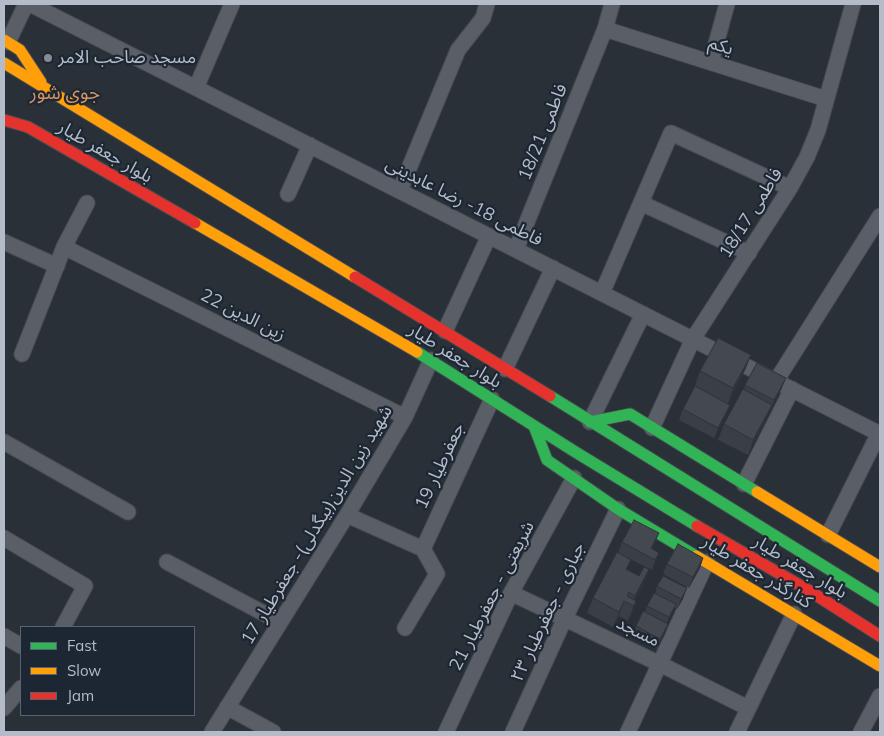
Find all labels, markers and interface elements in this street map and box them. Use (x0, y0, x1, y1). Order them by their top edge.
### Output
street label: یکم (706, 32, 736, 60)
place label: مسجد صاحب الامر (58, 47, 196, 69)
marker: مسجد صاحب الامر (42, 52, 54, 64)
street label: فاطمی 18/21 (514, 81, 572, 183)
district label: جوی شور (30, 82, 100, 104)
street label: بلوار جعفر طیار (54, 116, 156, 188)
street label: فاطمی 18- رضا عابدینی (382, 153, 546, 251)
street label: فاطمی 18/17 (715, 164, 787, 262)
street label: زین الدین 22 (197, 284, 289, 346)
street label: بلوار جعفر طیار (404, 319, 506, 393)
street label: شهید زین الدین(بیگدلی)- جعفرطیار 17 (237, 402, 397, 648)
street label: جعفرطیار 19 (411, 420, 469, 512)
street label: شریعتی - جعفرطیار 21 (445, 518, 539, 674)
street label: کنارگذر جعفر طیار (698, 531, 816, 613)
street label: بلوار جعفر طیار (749, 531, 851, 603)
street label: جباری - جعفرطیار ۲۳ (506, 539, 590, 685)
street label: مسجد (613, 612, 663, 652)
legend (20, 626, 195, 716)
text: Fast (67, 636, 97, 655)
text: Slow (67, 661, 101, 680)
text: Jam (67, 686, 94, 705)

